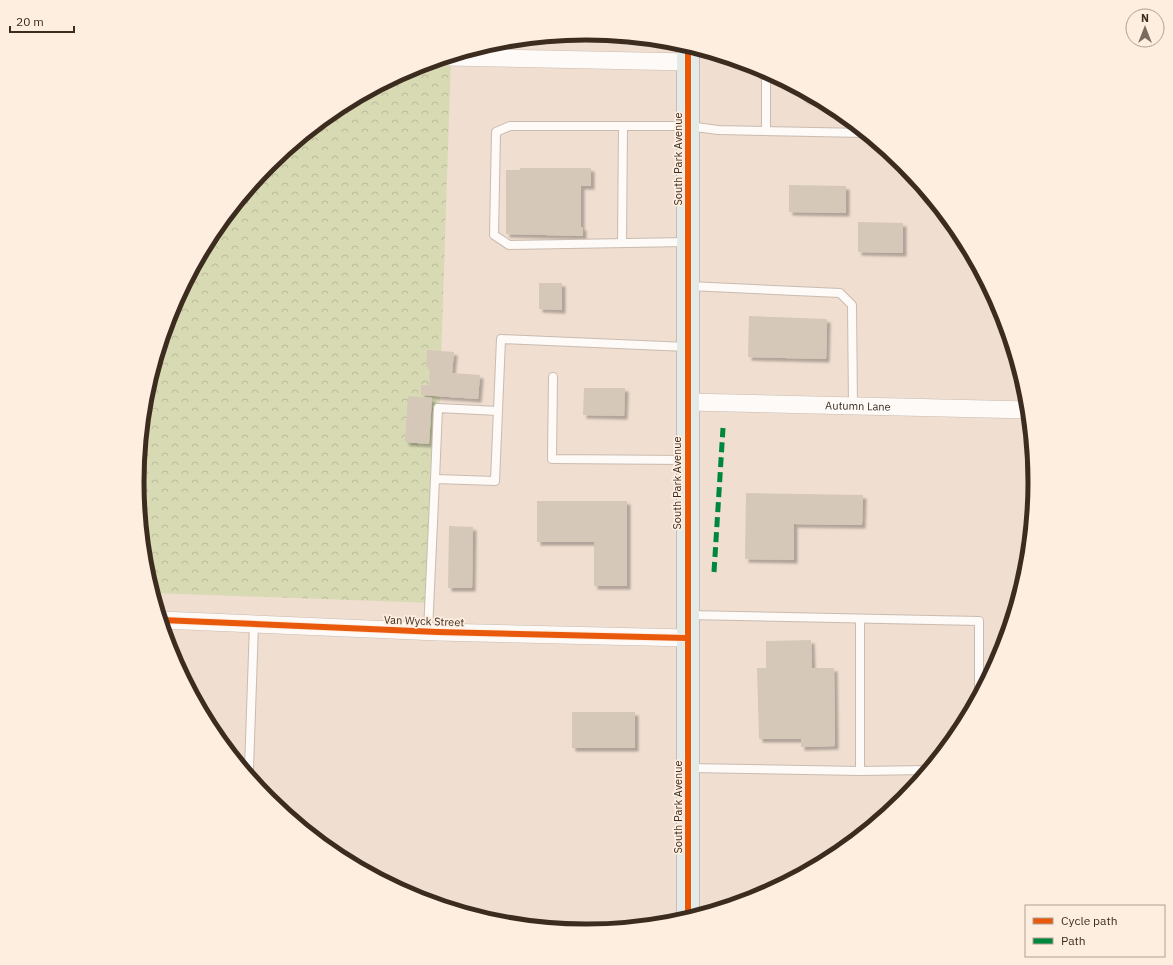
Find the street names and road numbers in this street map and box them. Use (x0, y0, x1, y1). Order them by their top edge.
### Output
street label: South Park Avenue (671, 112, 685, 206)
street label: Autumn Lane (825, 398, 891, 414)
street label: South Park Avenue (670, 436, 684, 530)
street label: Van Wyck Street (384, 613, 465, 629)
street label: South Park Avenue (671, 760, 685, 854)

